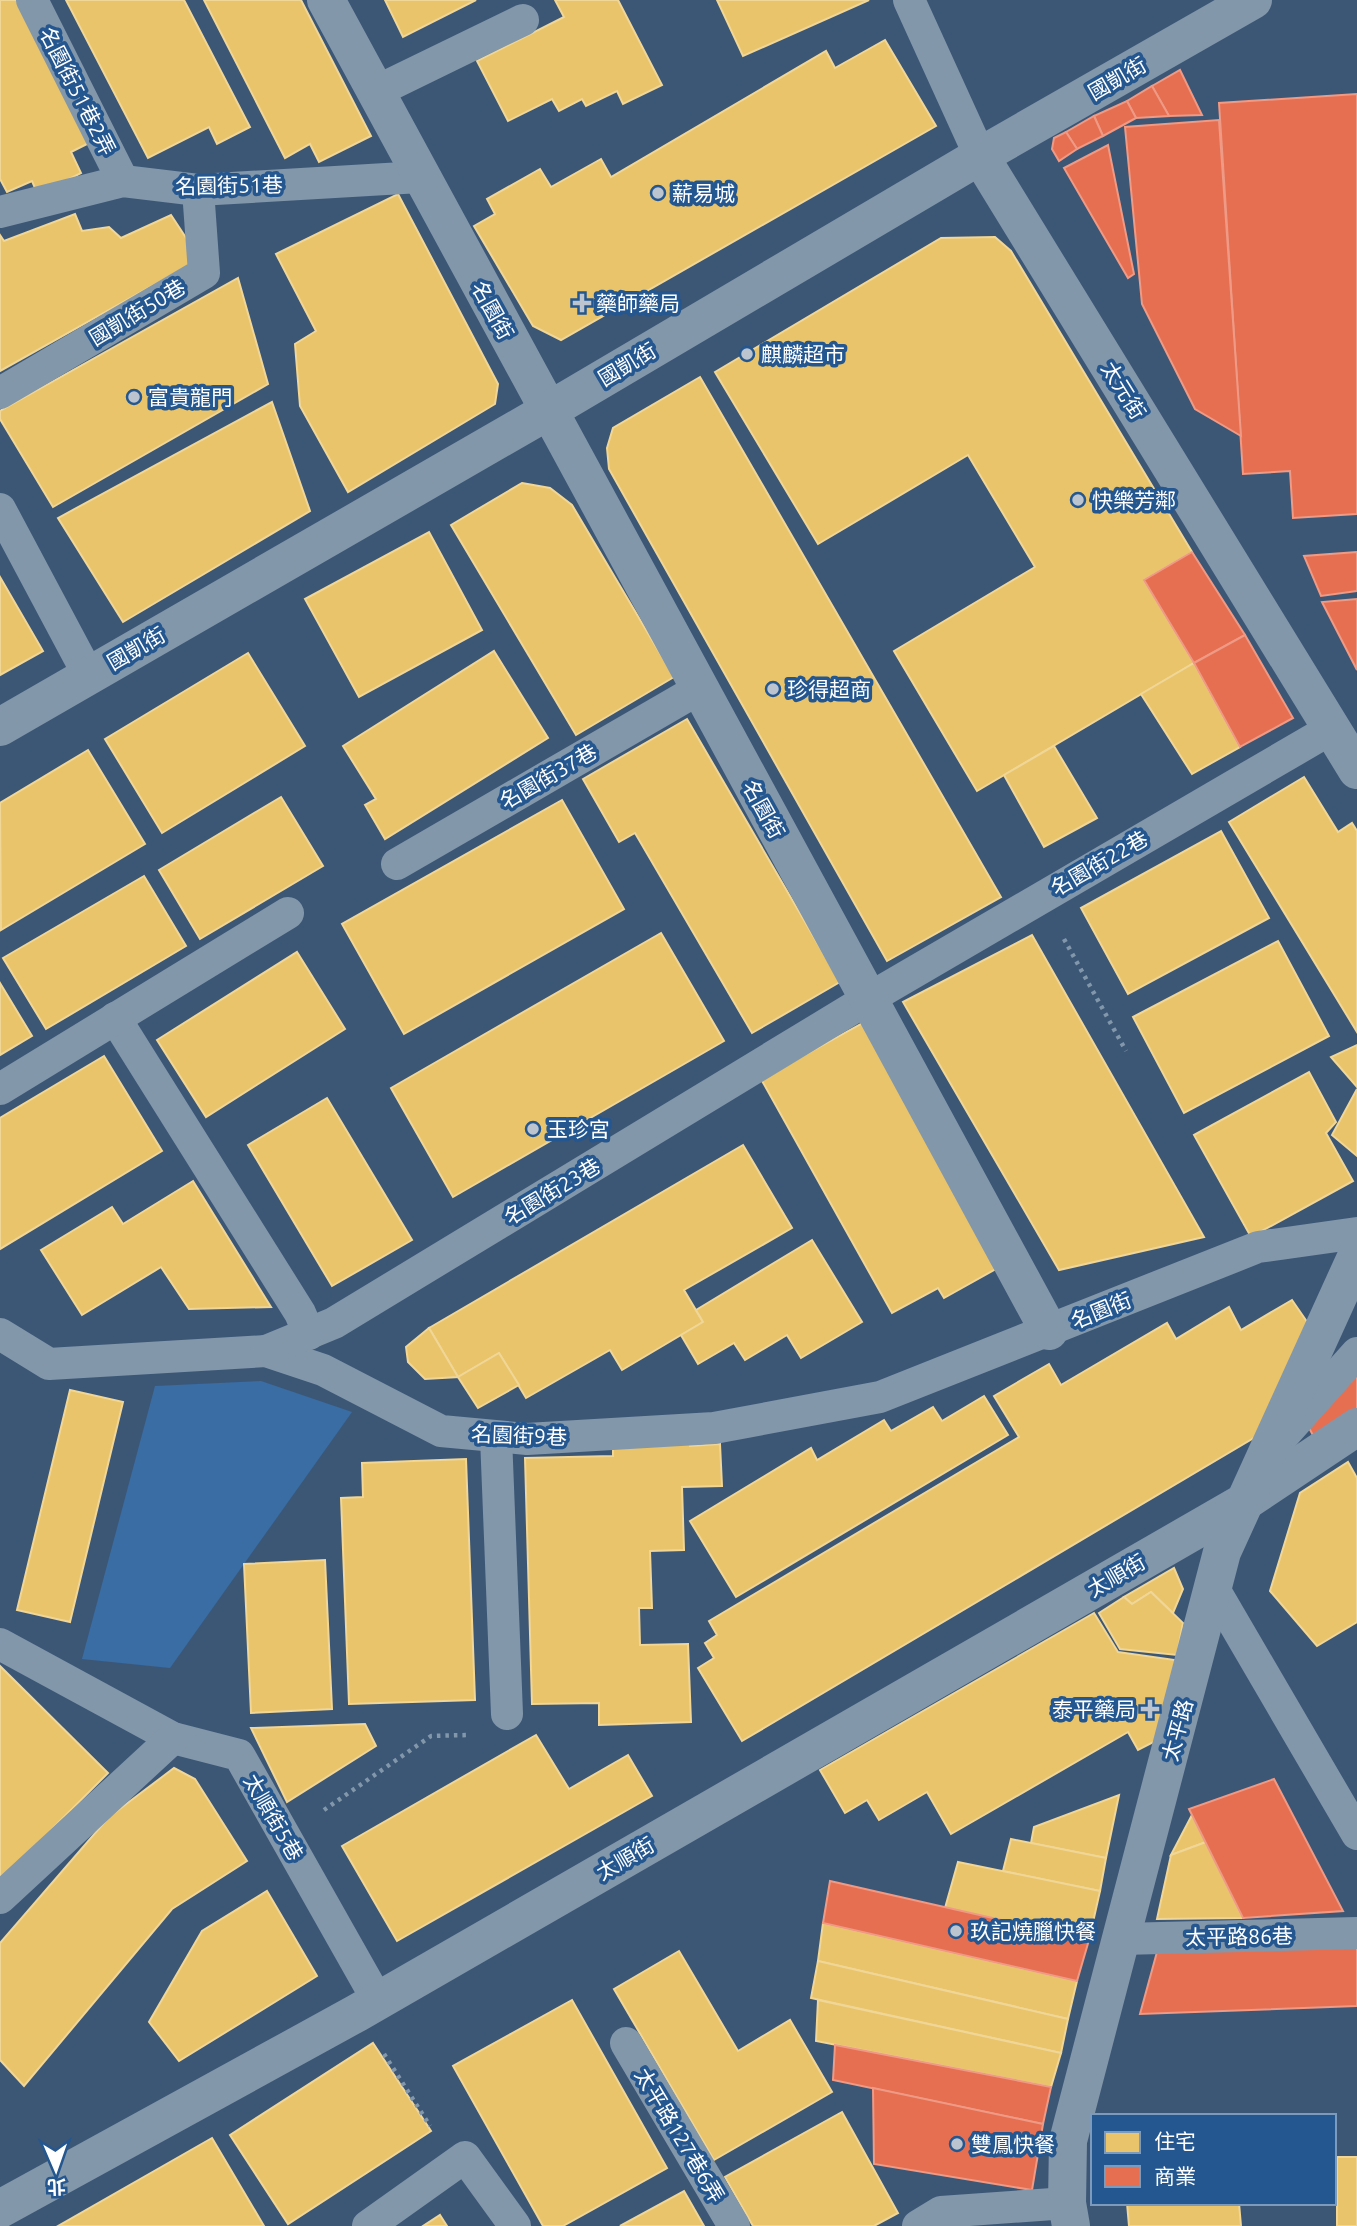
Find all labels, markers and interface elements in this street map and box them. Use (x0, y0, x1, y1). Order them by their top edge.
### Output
street label: 名園街51巷2弄 (35, 23, 121, 159)
street label: 國凱街 (1084, 52, 1150, 104)
street label: 名園街51巷 (175, 172, 283, 198)
place label: 薪易城 (672, 181, 735, 205)
marker: 薪易城 (650, 185, 666, 201)
street label: 國凱街50巷 (85, 274, 189, 350)
street label: 名園街 (467, 277, 519, 343)
place label: 藥師藥局 (596, 291, 680, 315)
marker: 藥師藥局 (574, 295, 590, 311)
street label: 國凱街 (594, 337, 660, 391)
place label: 麒麟超市 (761, 342, 845, 366)
marker: 麒麟超市 (739, 346, 755, 362)
street label: 太元街 (1097, 357, 1151, 423)
place label: 富貴龍門 (148, 385, 232, 409)
marker: 富貴龍門 (126, 389, 142, 405)
place label: 快樂芳鄰 (1092, 488, 1176, 512)
marker: 快樂芳鄰 (1070, 492, 1086, 508)
street label: 國凱街 (103, 622, 169, 674)
place label: 珍得超商 (787, 677, 871, 701)
marker: 珍得超商 (765, 681, 781, 697)
street label: 名園街37巷 (495, 739, 601, 813)
street label: 名園街 (738, 776, 790, 842)
street label: 名園街22巷 (1046, 826, 1152, 900)
place label: 玉珍宮 (547, 1117, 610, 1141)
marker: 玉珍宮 (525, 1121, 541, 1137)
street label: 名園街23巷 (500, 1153, 604, 1229)
street label: 名園街 (1067, 1287, 1135, 1333)
street label: 名園街9巷 (471, 1421, 567, 1449)
street label: 太順街 (1083, 1549, 1149, 1601)
street label: 太平路 (1157, 1696, 1197, 1764)
place label: 泰平藥局 (1052, 1697, 1136, 1721)
marker: 泰平藥局 (1142, 1701, 1158, 1717)
street label: 太順街5巷 (240, 1769, 308, 1865)
street label: 太順街 (592, 1832, 658, 1884)
place label: 玖記燒臘快餐 (970, 1919, 1096, 1943)
marker: 玖記燒臘快餐 (948, 1923, 964, 1939)
street label: 太平路86巷 (1185, 1923, 1293, 1949)
street label: 太平路127巷6弄 (630, 2064, 730, 2206)
legend (1091, 2114, 1336, 2205)
text: 住宅 (1154, 2129, 1196, 2153)
place label: 雙鳳快餐 (971, 2132, 1055, 2156)
north arrow (21, 2135, 91, 2205)
marker: 雙鳳快餐 (949, 2136, 965, 2152)
text: 商業 (1154, 2164, 1196, 2188)
text: 北 (47, 2176, 66, 2198)

